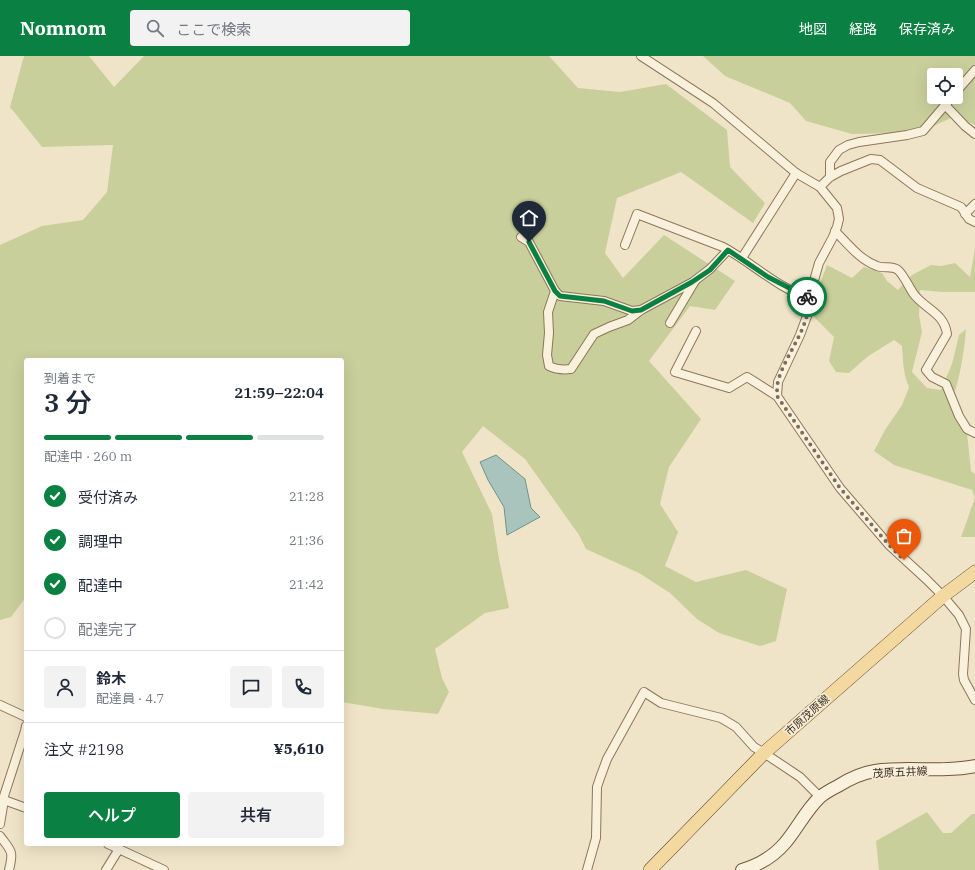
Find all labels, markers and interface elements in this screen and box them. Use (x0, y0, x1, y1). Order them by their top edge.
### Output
search box (130, 10, 410, 46)
text: Nomnom (20, 16, 106, 40)
icon: search (144, 17, 166, 39)
text: ここで検索 (176, 20, 251, 39)
text: 地図 (799, 20, 827, 38)
text: 経路 (849, 20, 877, 38)
text: 保存済み (899, 20, 955, 38)
map controls (927, 68, 963, 104)
button: locate (927, 68, 963, 104)
pin (512, 201, 546, 242)
icon: home (518, 207, 540, 229)
courier (787, 277, 827, 317)
icon: bike (796, 286, 818, 308)
text: 到着まで (44, 370, 96, 387)
text: 21:59–22:04 (234, 383, 324, 402)
text: 3 分 (44, 385, 92, 419)
text: 配達中 · 260 m (44, 448, 132, 465)
icon: check (44, 485, 66, 507)
text: 受付済み (78, 488, 138, 507)
text: 21:28 (289, 488, 324, 505)
pin (887, 519, 921, 560)
icon: bag (893, 525, 915, 547)
icon: check (44, 529, 66, 551)
text: 調理中 (78, 532, 123, 551)
text: 21:36 (289, 532, 324, 549)
icon: check (44, 573, 66, 595)
text: 配達中 (78, 576, 123, 595)
text: 21:42 (289, 576, 324, 593)
text: 配達完了 (78, 620, 138, 639)
button: person (44, 666, 86, 708)
button: chat (230, 666, 272, 708)
button: phone (282, 666, 324, 708)
text: 鈴木 (96, 669, 126, 688)
text: 配達員 · 4.7 (96, 690, 164, 707)
street label: 市原茂原線 (782, 691, 832, 739)
text: ¥5,610 (274, 739, 324, 758)
text: 注文 #2198 (44, 740, 124, 759)
street label: 茂原五井線 (872, 764, 928, 780)
button: ヘルプ (44, 792, 180, 838)
button: 共有 (188, 792, 324, 838)

